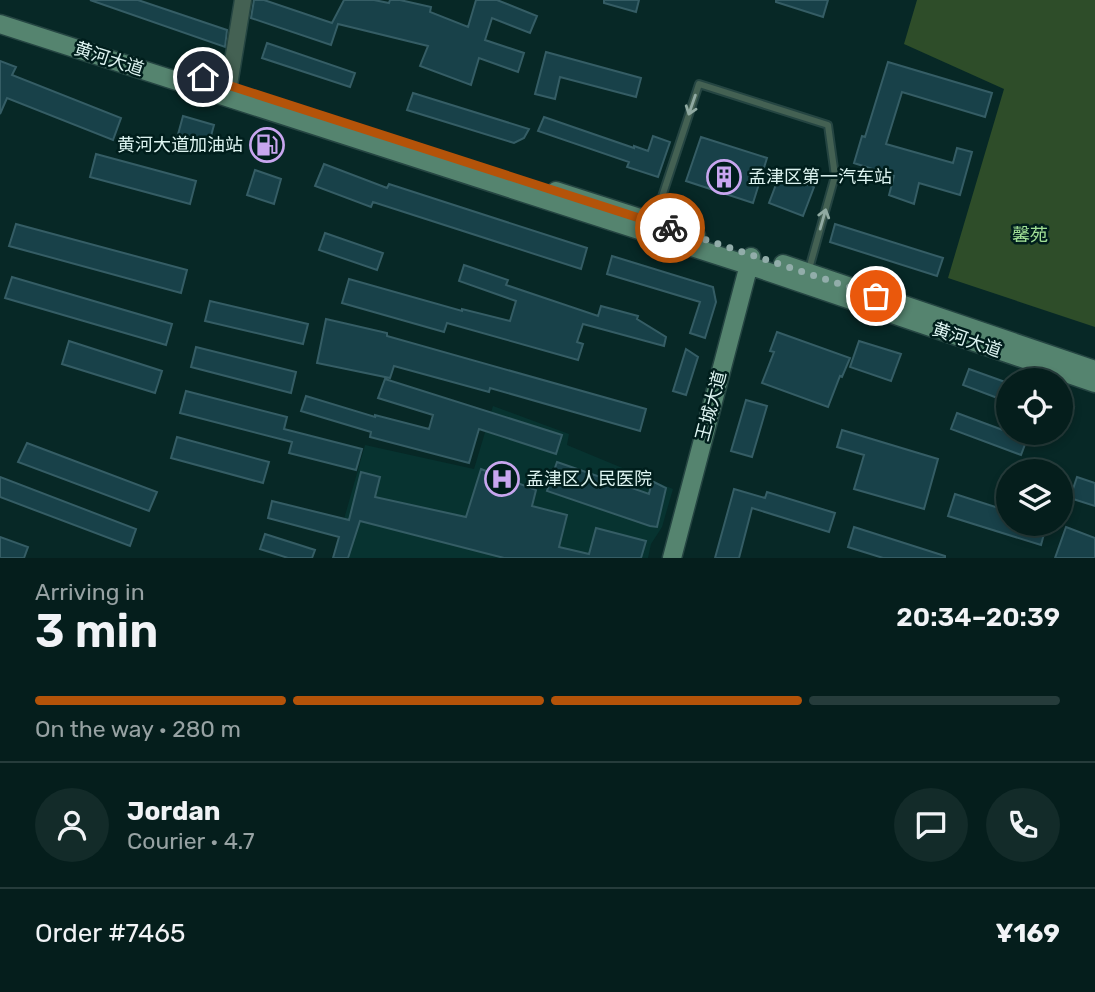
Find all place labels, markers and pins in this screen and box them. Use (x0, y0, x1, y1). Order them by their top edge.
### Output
pin (173, 47, 233, 107)
fuel station icon: 黄河大道加油站 (248, 126, 286, 164)
place label: 黄河大道加油站 (117, 134, 243, 156)
building icon: 孟津区第一汽车站 (705, 158, 743, 196)
place label: 孟津区第一汽车站 (748, 166, 892, 188)
pin (846, 266, 906, 326)
hospital icon: 孟津区人民医院 (483, 460, 521, 498)
place label: 孟津区人民医院 (526, 468, 652, 490)

